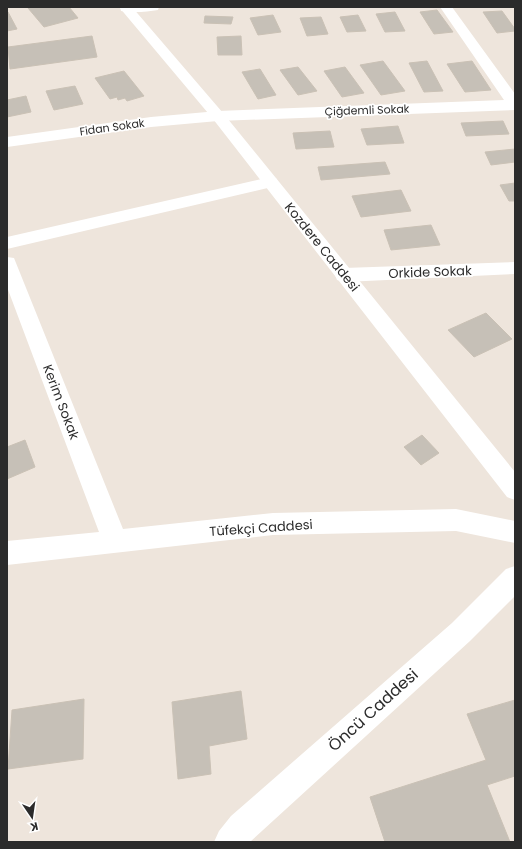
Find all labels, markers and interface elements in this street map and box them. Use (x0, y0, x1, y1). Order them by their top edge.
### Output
street label: Çiğdemli Sokak (324, 101, 410, 119)
street label: Fidan Sokak (79, 114, 146, 139)
street label: Kozdere Caddesi (280, 198, 364, 296)
street label: Orkide Sokak (388, 261, 472, 283)
street label: Kerim Sokak (38, 362, 84, 443)
street label: Tüfekçi Caddesi (209, 515, 313, 541)
street label: Öncü Caddesi (323, 663, 423, 757)
north arrow (12, 797, 52, 837)
text: K (28, 818, 40, 835)

